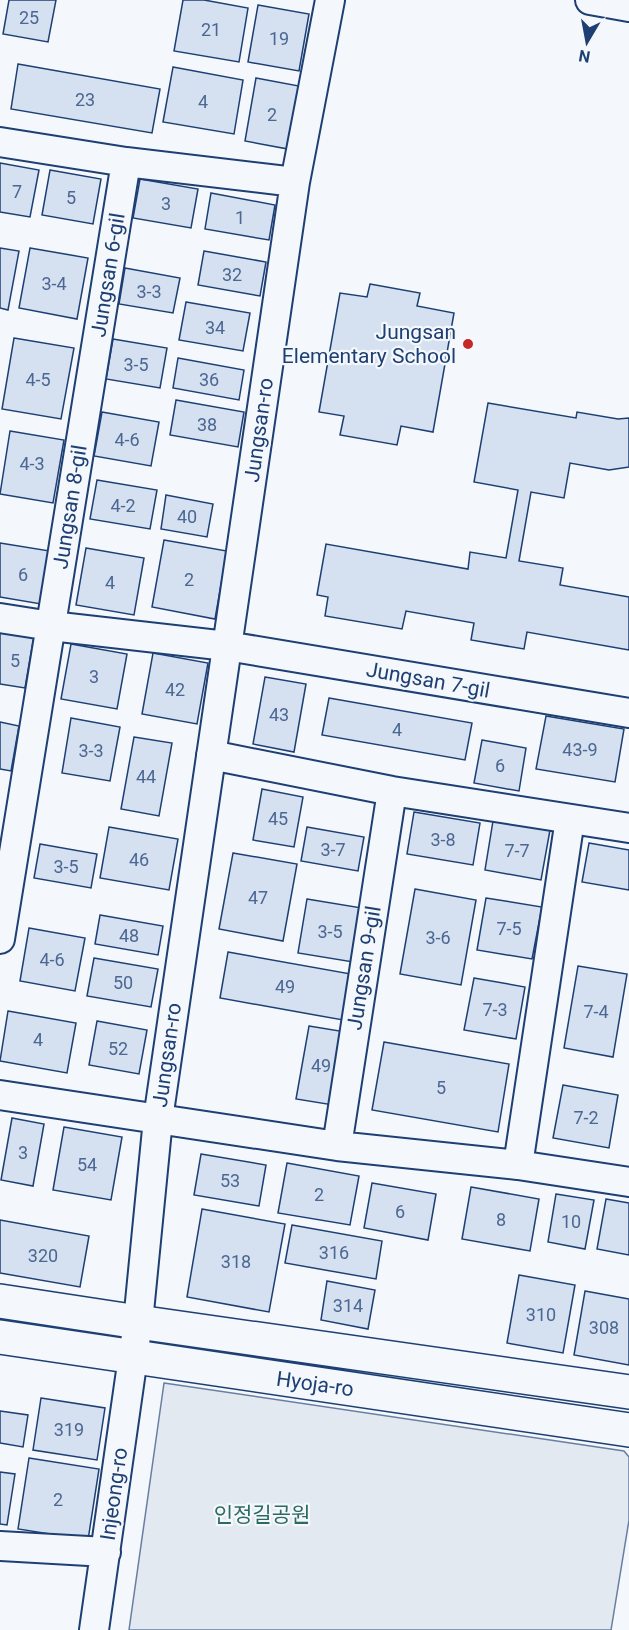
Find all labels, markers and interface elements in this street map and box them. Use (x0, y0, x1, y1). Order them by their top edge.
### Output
house number: 25 (19, 7, 39, 28)
north arrow (557, 12, 617, 72)
house number: 21 (201, 19, 221, 40)
house number: 19 (269, 28, 289, 49)
text: N (577, 46, 592, 67)
house number: 23 (75, 89, 95, 110)
house number: 4 (198, 91, 208, 112)
house number: 2 (267, 104, 277, 125)
house number: 7 (12, 181, 22, 202)
house number: 5 (66, 187, 76, 208)
house number: 3 (161, 193, 171, 214)
house number: 1 (235, 207, 245, 228)
street label: Jungsan 6-gil (86, 211, 130, 339)
house number: 32 (222, 264, 242, 285)
house number: 3-4 (41, 273, 67, 294)
house number: 3-3 (136, 281, 162, 302)
house number: 34 (205, 317, 225, 338)
place label: Jungsan Elementary School (282, 320, 456, 368)
marker: Jungsan Elementary School (461, 337, 475, 351)
house number: 3-5 (123, 354, 149, 375)
house number: 4-5 (25, 369, 51, 390)
house number: 36 (199, 369, 219, 390)
street label: Jungsan-ro (240, 376, 278, 484)
house number: 38 (197, 414, 217, 435)
house number: 4-6 (114, 429, 140, 450)
street label: Jungsan 8-gil (48, 443, 92, 571)
house number: 4-3 (19, 453, 45, 474)
house number: 4-2 (110, 495, 136, 516)
house number: 40 (177, 506, 197, 527)
house number: 6 (18, 564, 28, 585)
house number: 2 (184, 569, 194, 590)
house number: 4 (105, 572, 115, 593)
house number: 5 (10, 650, 20, 671)
street label: Jungsan 7-gil (364, 657, 492, 703)
house number: 3 (89, 666, 99, 687)
house number: 42 (165, 679, 185, 700)
house number: 43 (269, 704, 289, 725)
house number: 4 (392, 719, 402, 740)
house number: 43-9 (562, 739, 598, 760)
house number: 3-3 (78, 740, 104, 761)
house number: 6 (495, 755, 505, 776)
house number: 44 (136, 766, 156, 787)
house number: 45 (268, 808, 288, 829)
house number: 3-8 (430, 829, 456, 850)
house number: 3-7 (320, 839, 346, 860)
house number: 7-7 (504, 840, 530, 861)
house number: 46 (129, 849, 149, 870)
house number: 3-5 (53, 856, 79, 877)
house number: 47 (248, 887, 268, 908)
street label: Jungsan 9-gil (342, 904, 386, 1032)
house number: 7-5 (496, 918, 522, 939)
house number: 3-5 (317, 921, 343, 942)
house number: 48 (119, 925, 139, 946)
house number: 3-6 (425, 927, 451, 948)
house number: 4-6 (39, 949, 65, 970)
house number: 50 (113, 972, 133, 993)
house number: 49 (275, 976, 295, 997)
house number: 7-3 (482, 999, 508, 1020)
street label: Jungsan-ro (148, 1001, 186, 1109)
house number: 7-4 (583, 1001, 609, 1022)
house number: 4 (33, 1029, 43, 1050)
house number: 52 (108, 1038, 128, 1059)
house number: 49 (311, 1055, 331, 1076)
house number: 5 (436, 1077, 446, 1098)
house number: 7-2 (573, 1107, 599, 1128)
house number: 3 (18, 1142, 28, 1163)
house number: 54 (77, 1154, 97, 1175)
house number: 53 (220, 1170, 240, 1191)
house number: 2 (314, 1184, 324, 1205)
house number: 6 (395, 1201, 405, 1222)
house number: 8 (496, 1209, 506, 1230)
house number: 10 (561, 1211, 581, 1232)
house number: 316 (319, 1242, 349, 1263)
house number: 320 (28, 1245, 58, 1266)
house number: 318 (221, 1251, 251, 1272)
house number: 314 (333, 1295, 363, 1316)
house number: 310 (526, 1304, 556, 1325)
house number: 308 (589, 1317, 619, 1338)
street label: Hyoja-ro (275, 1367, 355, 1401)
house number: 319 (54, 1419, 84, 1440)
street label: Injeong-ro (96, 1446, 132, 1542)
house number: 2 (53, 1489, 63, 1510)
park label: 인정길공원 (214, 1503, 310, 1527)

